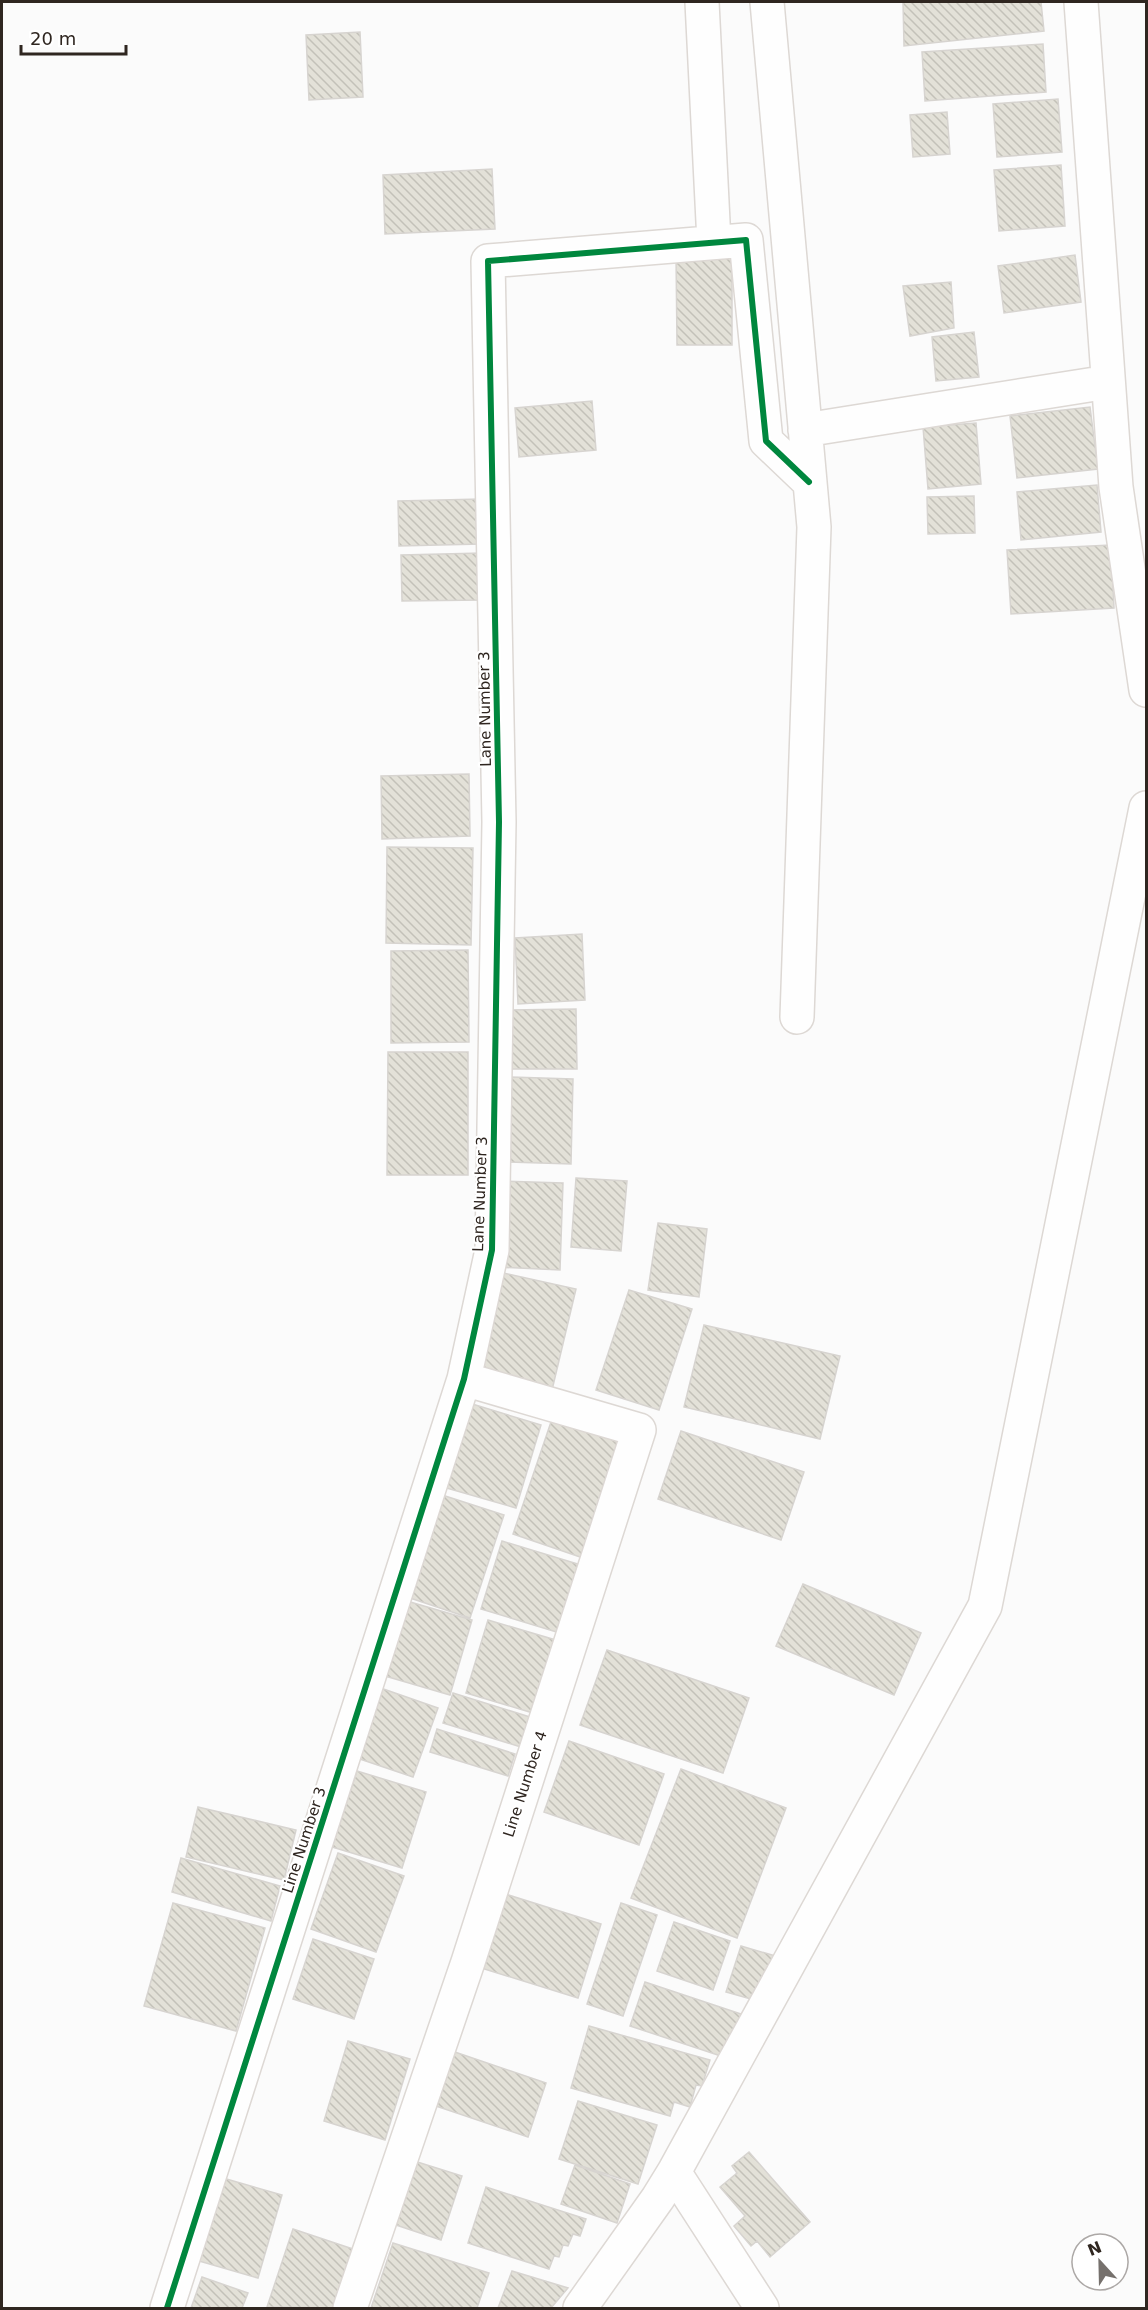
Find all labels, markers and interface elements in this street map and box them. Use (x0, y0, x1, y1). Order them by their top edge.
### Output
scale bar (21, 18, 126, 56)
text: 20 m (30, 28, 76, 49)
street label: Lane Number 3 (475, 651, 495, 767)
street label: Lane Number 3 (469, 1136, 491, 1252)
street label: Line Number 4 (499, 1729, 551, 1839)
street label: Line Number 3 (278, 1785, 330, 1895)
north arrow (1070, 2232, 1130, 2292)
text: N (1085, 2237, 1104, 2260)

